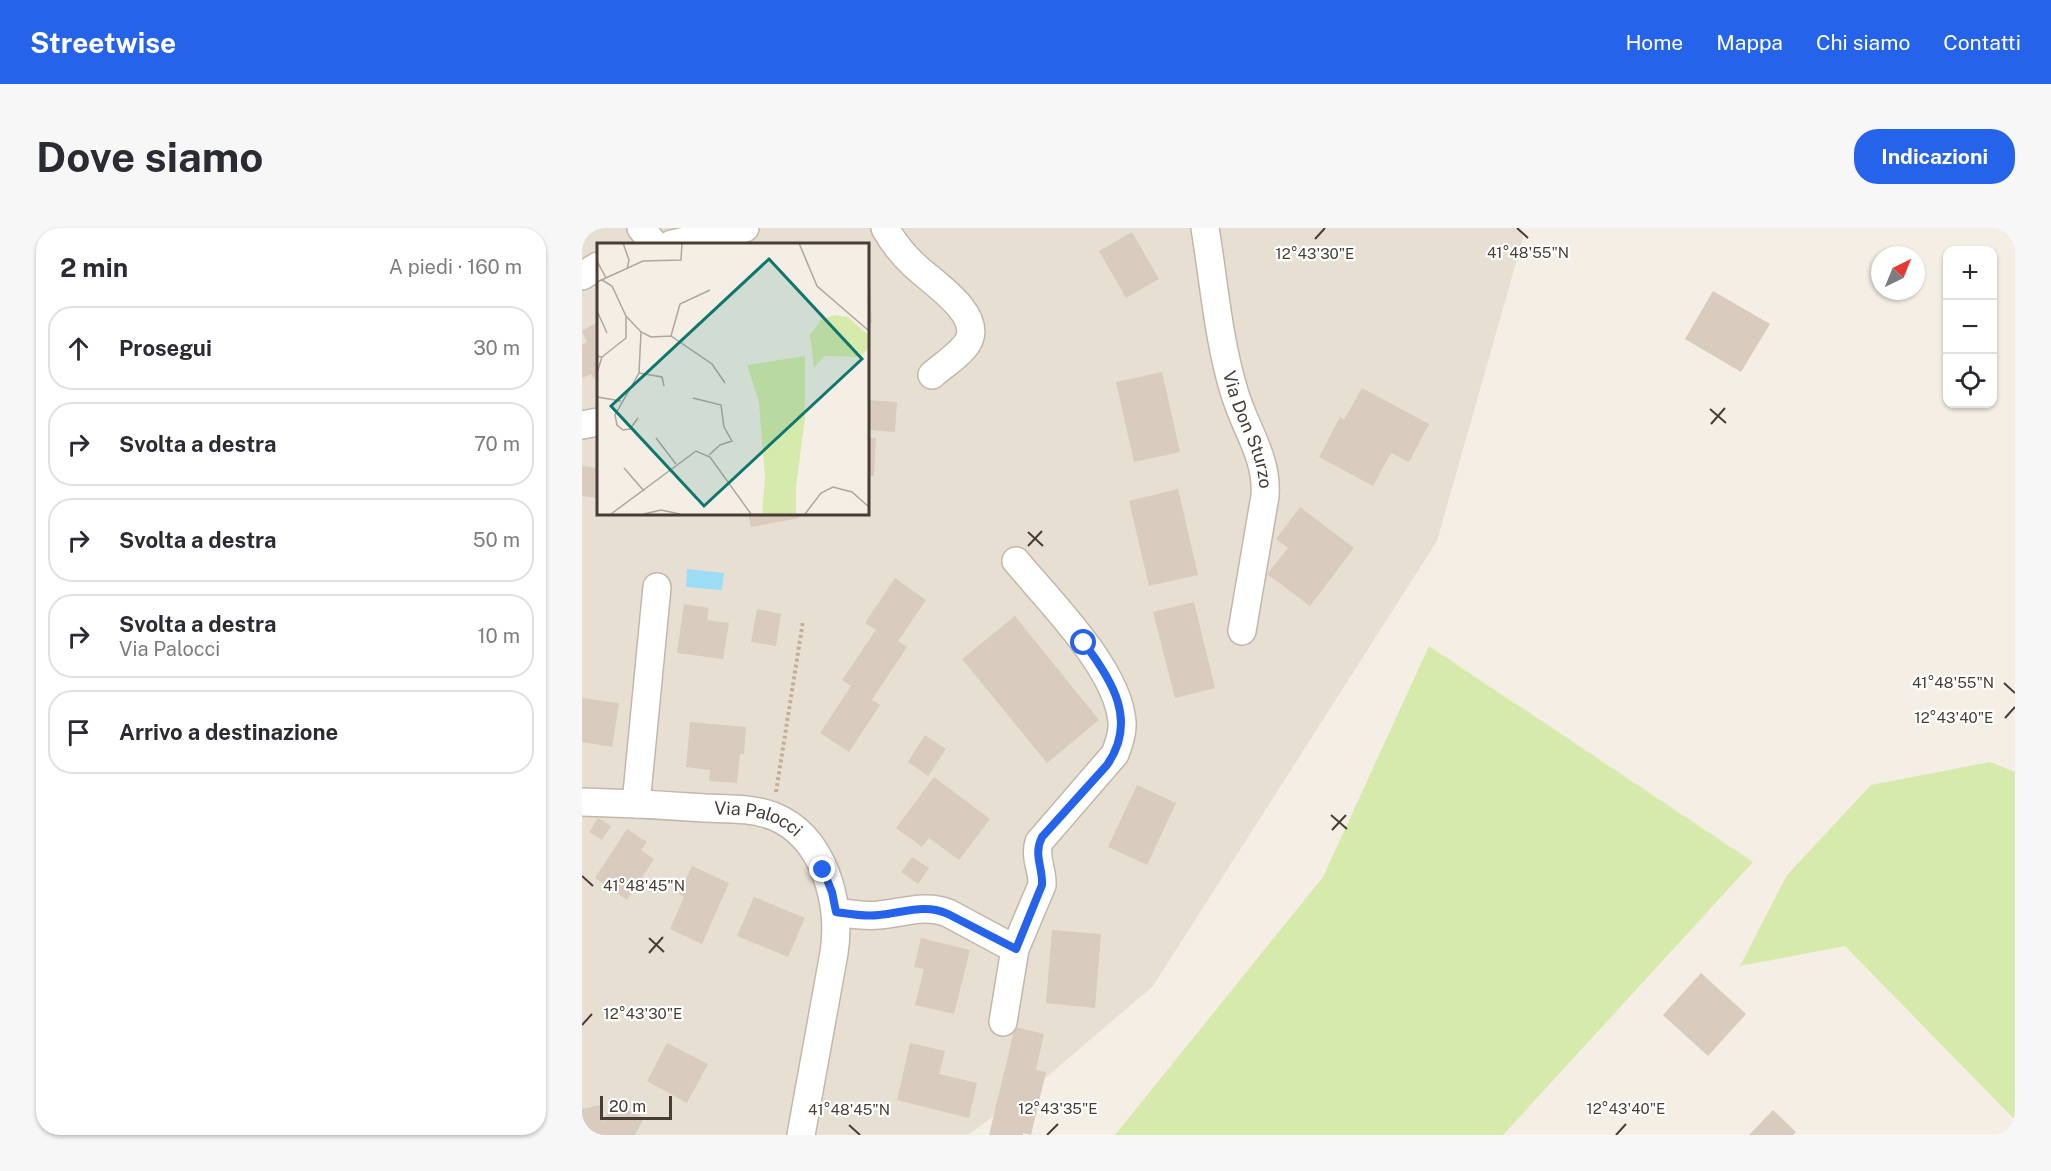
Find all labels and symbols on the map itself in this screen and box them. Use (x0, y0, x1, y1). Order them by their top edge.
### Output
inset map (597, 243, 868, 514)
text: 41°48'55"N (1487, 244, 1569, 261)
text: 12°43'30"E (1276, 245, 1354, 262)
north arrow (1871, 246, 1925, 300)
street label: Via Don Sturzo (1219, 368, 1276, 489)
route start (1070, 629, 1096, 655)
text: 41°48'55"N (1912, 674, 1994, 691)
text: 12°43'40"E (1915, 709, 1993, 726)
street label: Via Palocci (714, 797, 807, 840)
route end (809, 856, 835, 882)
text: 41°48'45"N (603, 877, 685, 894)
text: 12°43'30"E (604, 1005, 682, 1022)
scale bar (600, 1093, 672, 1120)
text: 12°43'35"E (1018, 1100, 1098, 1117)
text: 12°43'40"E (1587, 1100, 1665, 1117)
text: 41°48'45"N (808, 1101, 890, 1118)

